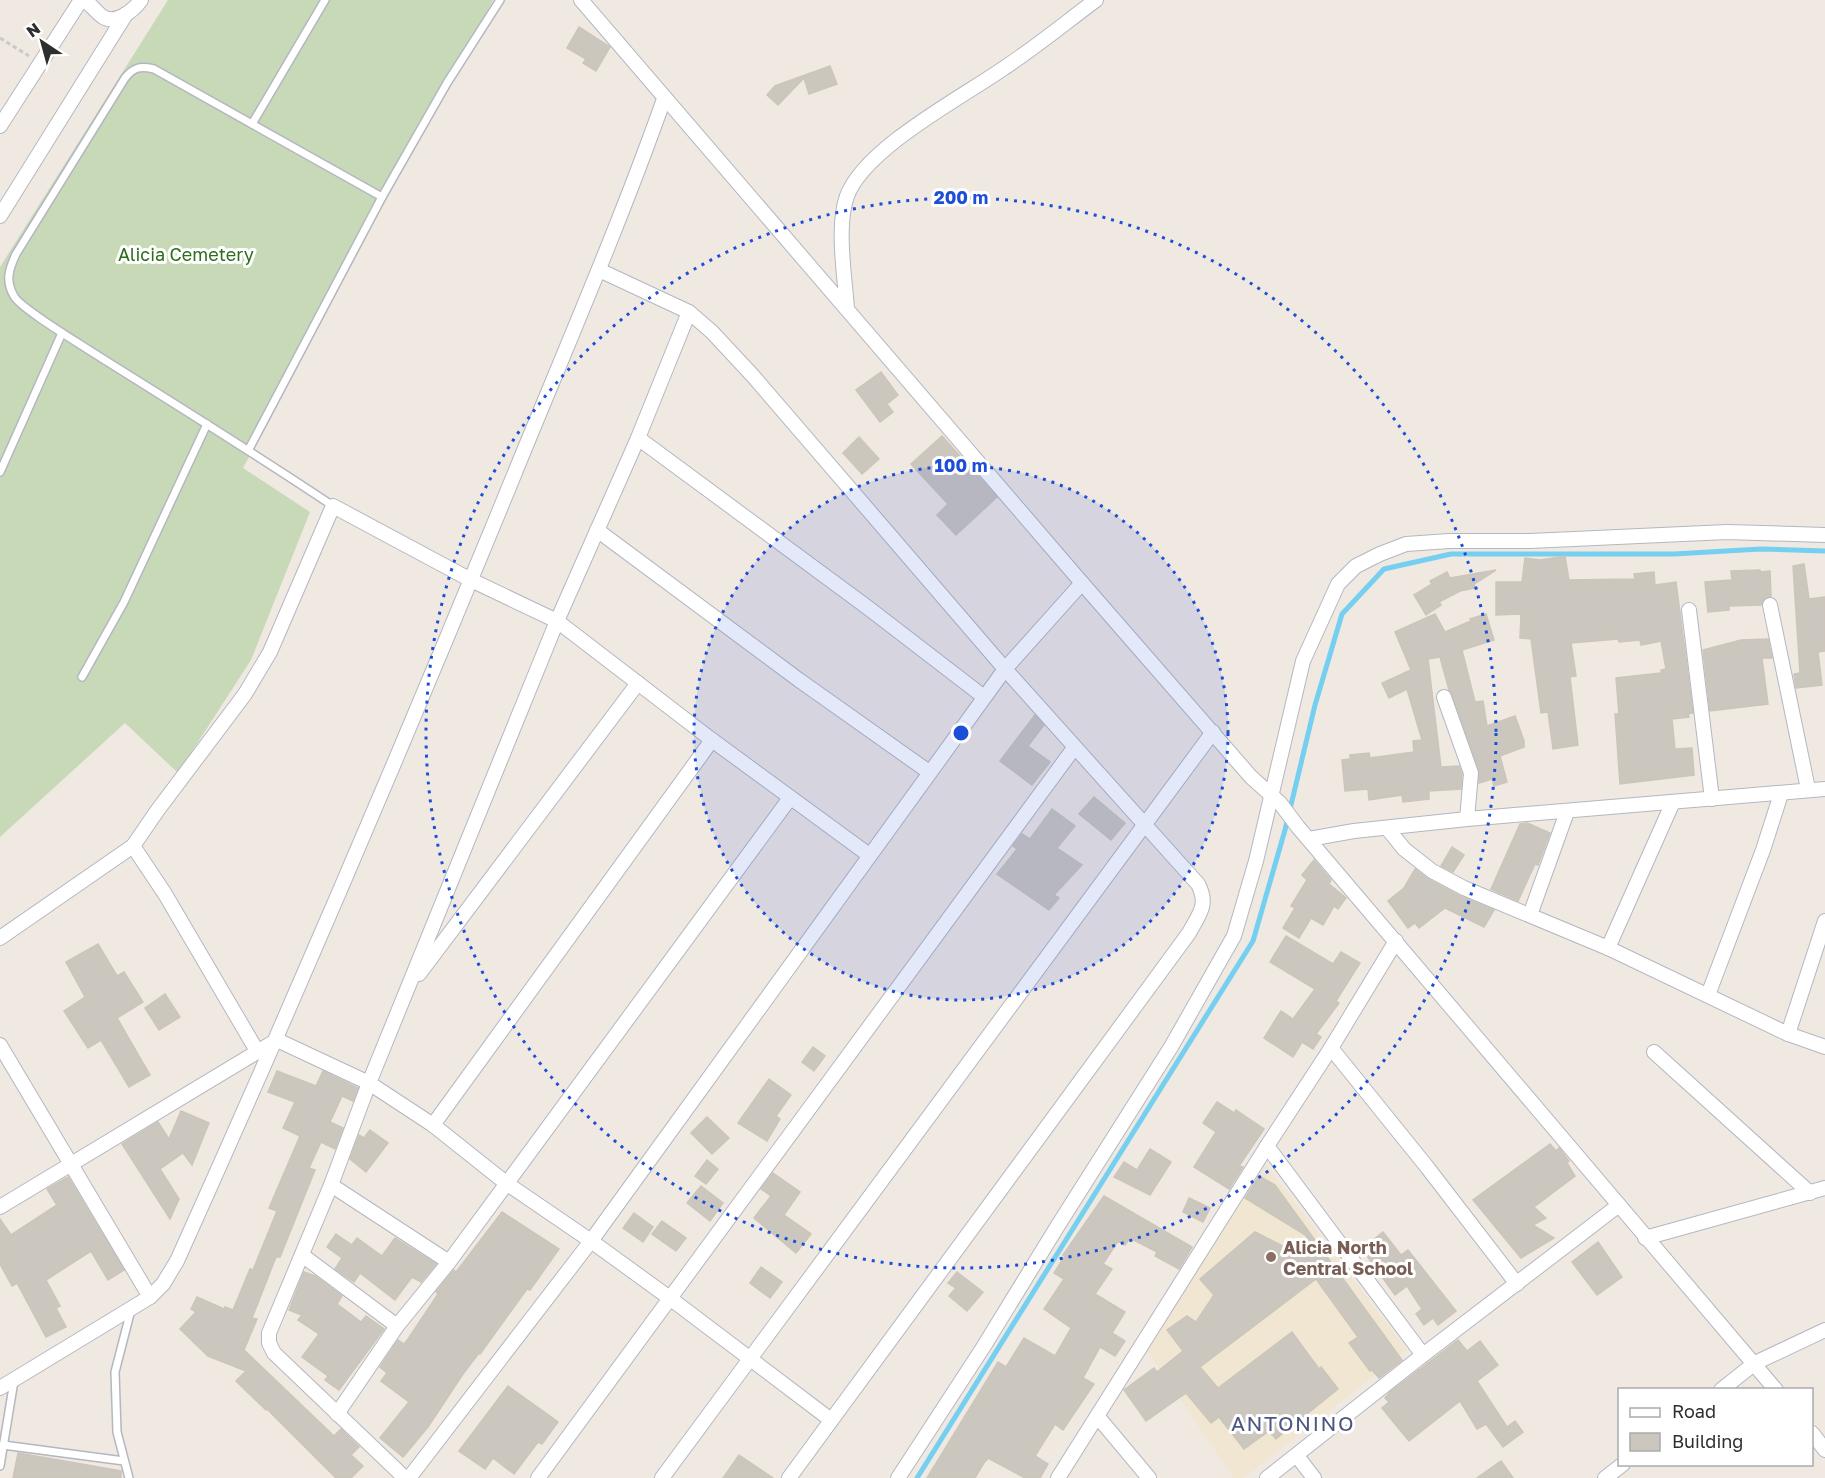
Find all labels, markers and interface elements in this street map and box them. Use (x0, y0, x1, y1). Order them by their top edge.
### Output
north arrow (12, 12, 72, 72)
text: N (22, 18, 44, 42)
text: 200 m (934, 186, 988, 208)
park label: Alicia Cemetery (118, 243, 254, 265)
text: 100 m (935, 454, 987, 476)
centre of rings (951, 723, 971, 743)
place label: Alicia North Central School (1283, 1236, 1413, 1279)
marker: Alicia North Central School (1264, 1250, 1278, 1264)
legend (1618, 1388, 1813, 1466)
text: Road (1672, 1400, 1716, 1422)
district label: ANTONINO (1231, 1410, 1355, 1436)
text: Building (1672, 1430, 1743, 1452)

